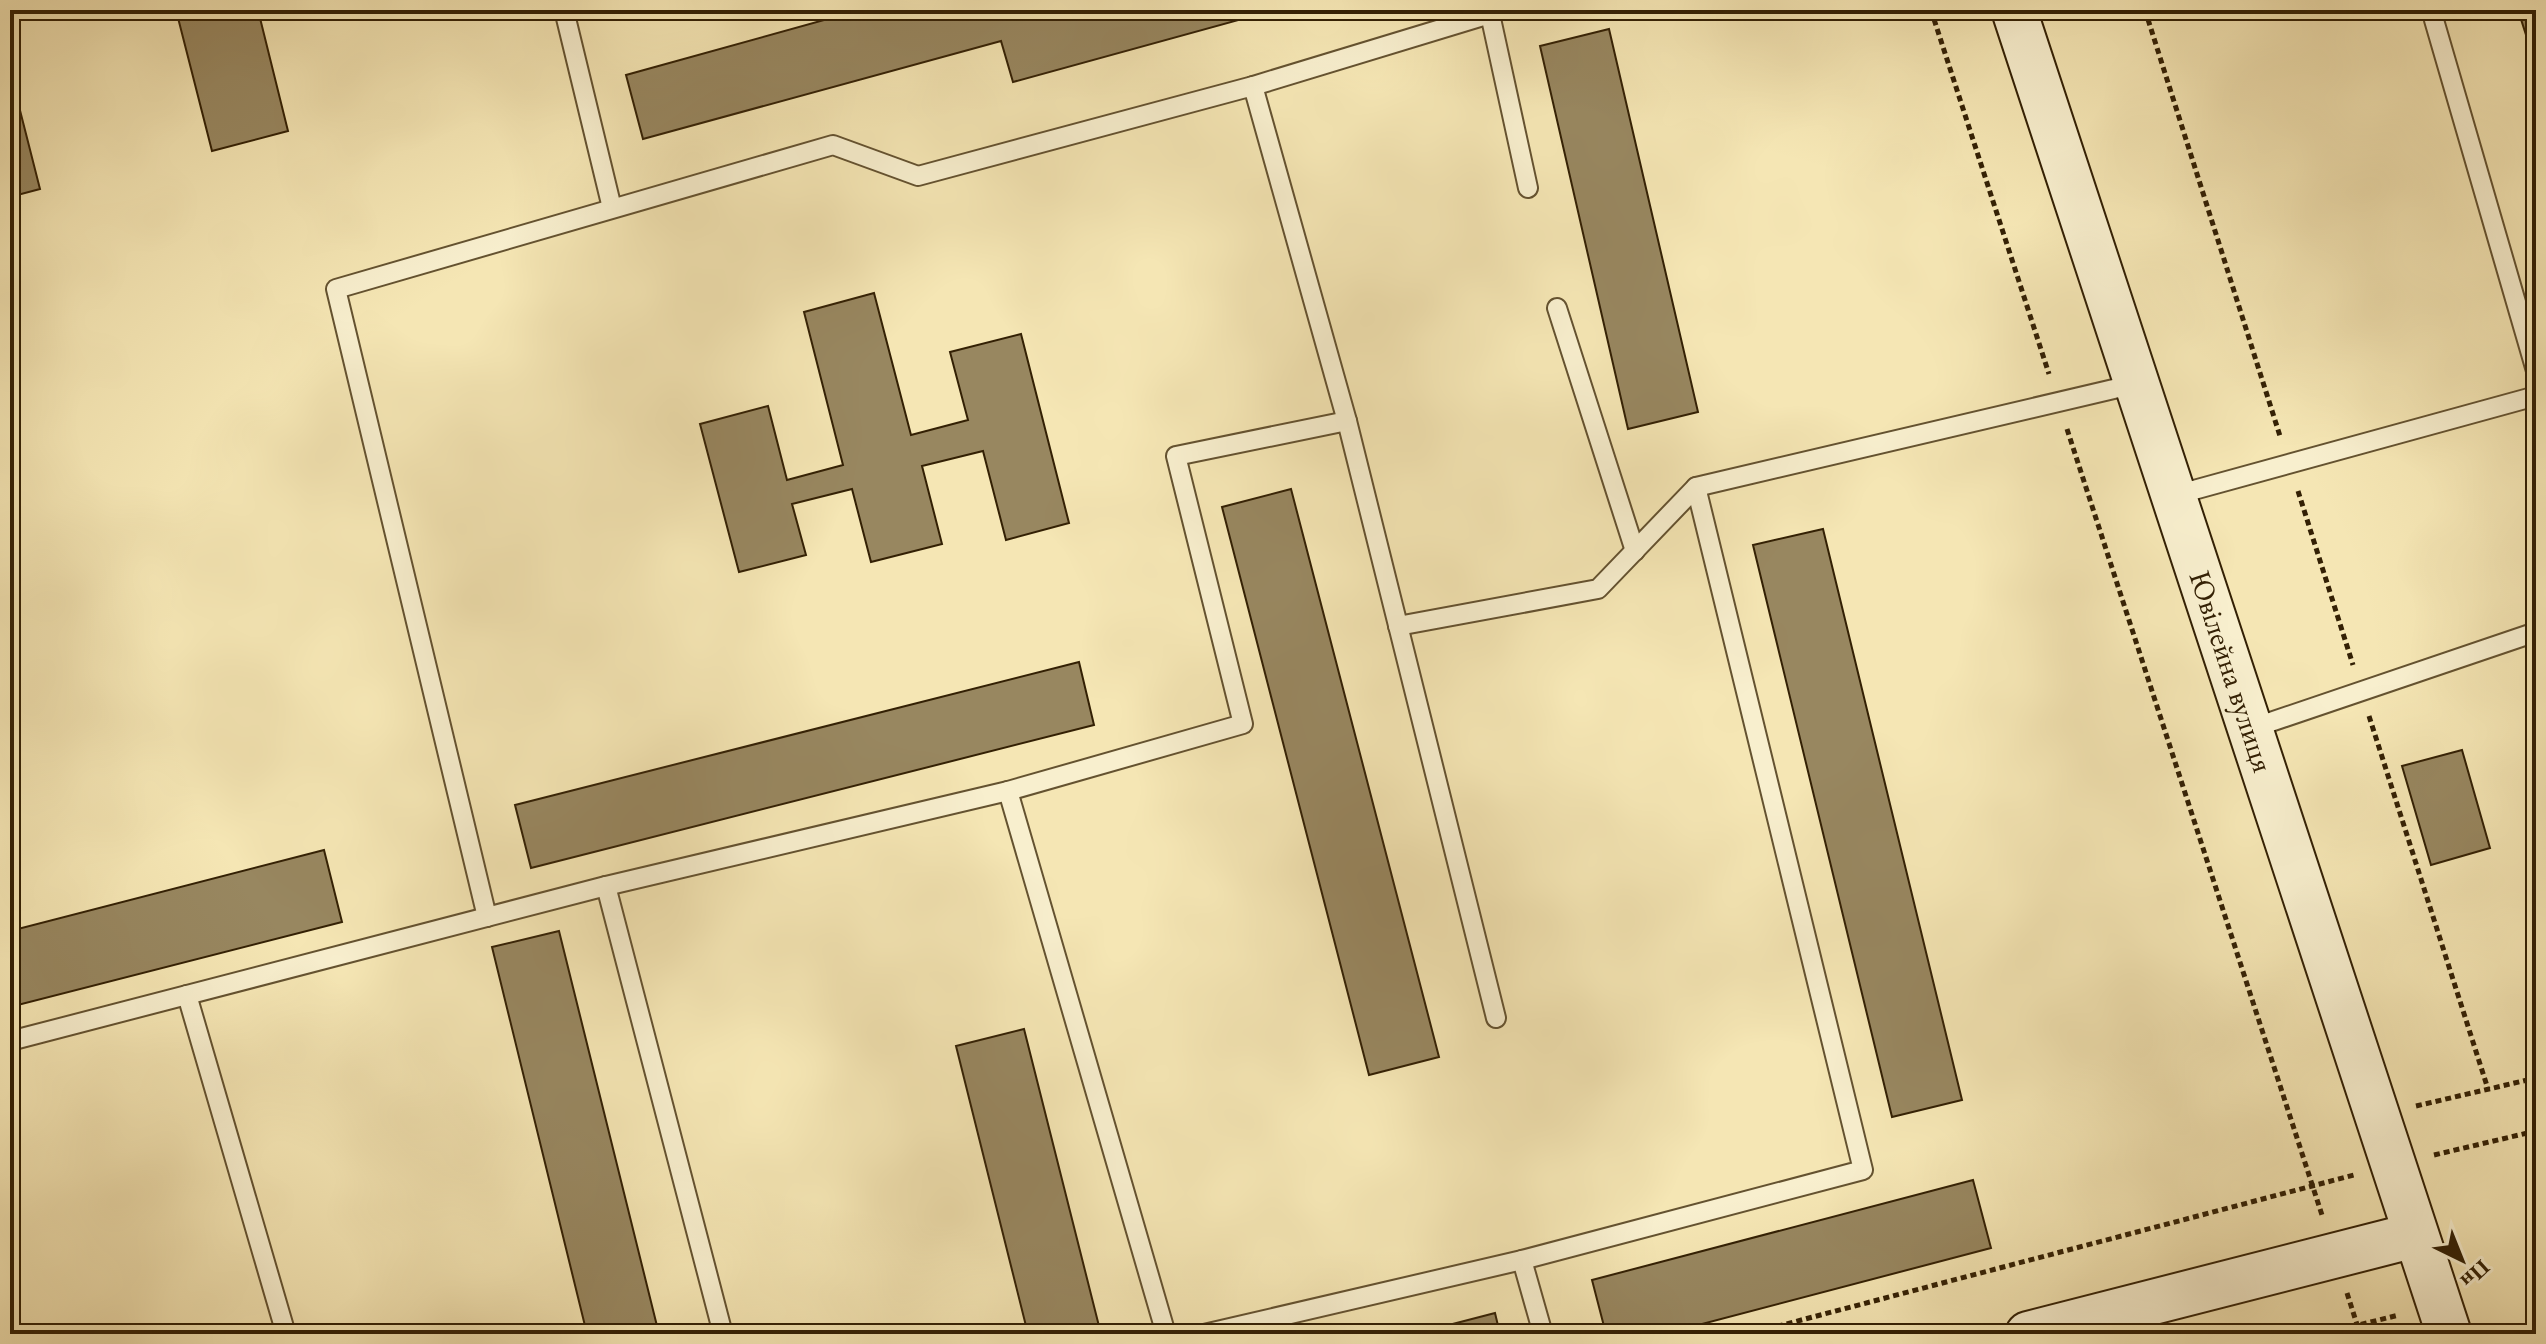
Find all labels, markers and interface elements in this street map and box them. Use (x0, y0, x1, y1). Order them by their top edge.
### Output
street label: Ювілейна вулиця (2180, 565, 2283, 777)
north arrow (2422, 1220, 2502, 1300)
text: Пн (2454, 1253, 2496, 1295)

